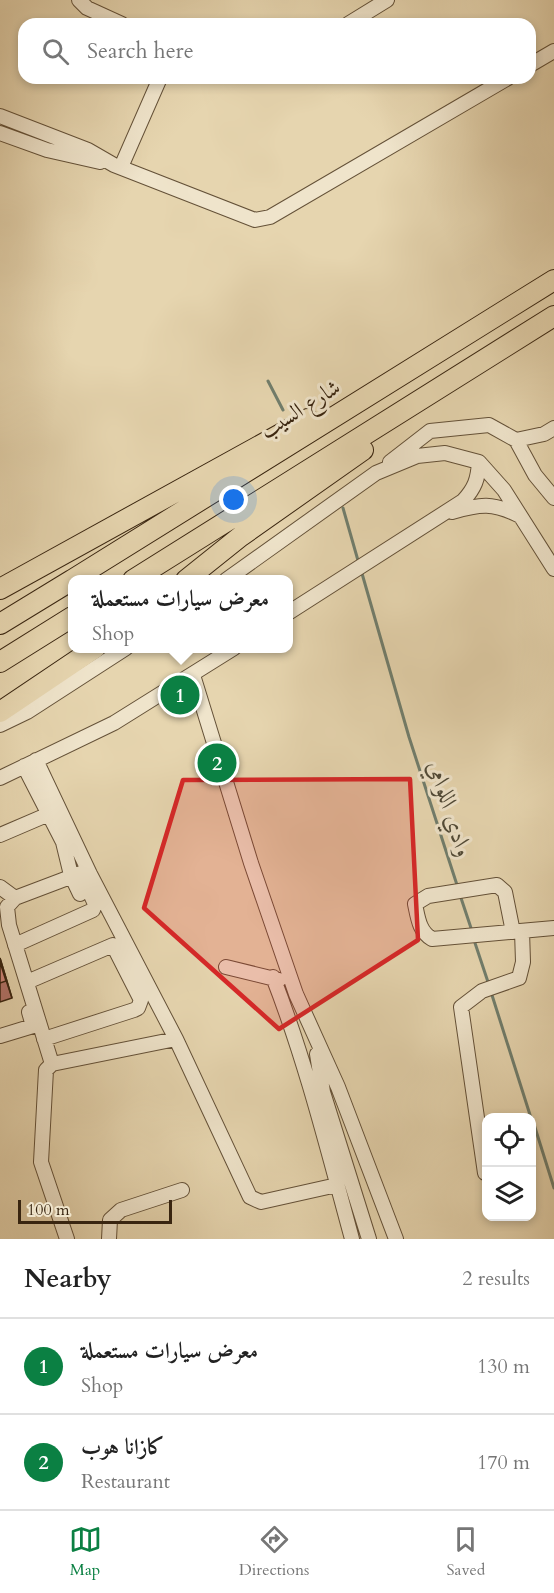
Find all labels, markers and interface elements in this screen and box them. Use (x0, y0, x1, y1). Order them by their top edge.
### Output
search box (18, 18, 536, 84)
icon: search (39, 35, 72, 68)
text: Search here (87, 36, 194, 66)
street label: شارع السيب (254, 372, 348, 448)
your location (219, 485, 248, 514)
popup (68, 575, 293, 653)
text: معرض سيارات مستعملة (92, 584, 269, 614)
text: Shop (92, 620, 134, 647)
pin: 1 (160, 672, 200, 718)
pin: 2 (198, 740, 236, 786)
water label: وادي اللوامي (417, 756, 481, 862)
map controls (482, 1113, 536, 1221)
button: locate (482, 1113, 536, 1167)
button: layers (482, 1167, 536, 1221)
scale bar (18, 1197, 172, 1224)
text: 100 m (27, 1199, 69, 1221)
text: Nearby (24, 1261, 112, 1296)
text: 2 results (462, 1265, 530, 1292)
text: معرض سيارات مستعملة (81, 1336, 258, 1366)
text: 1 (38, 1353, 49, 1380)
text: 130 m (477, 1353, 530, 1380)
text: Shop (81, 1372, 123, 1399)
text: كازانا هوب (81, 1432, 165, 1462)
text: 2 (38, 1449, 49, 1476)
text: 170 m (477, 1449, 530, 1476)
text: Restaurant (81, 1468, 170, 1495)
tab: Map (69, 1523, 102, 1581)
tab: Directions (239, 1523, 309, 1581)
tab: Saved (447, 1523, 485, 1581)

